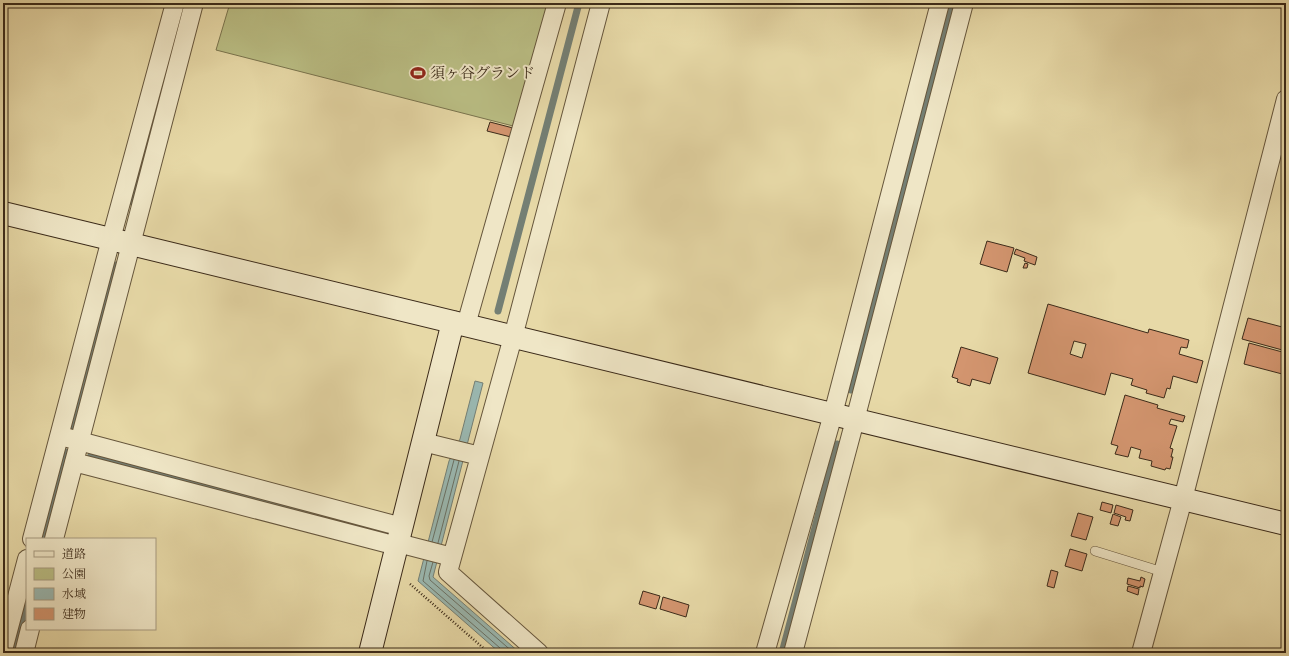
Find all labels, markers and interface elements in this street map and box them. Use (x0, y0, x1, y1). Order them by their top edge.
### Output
sports icon: 須ヶ谷グランド (409, 64, 427, 82)
place label: 須ヶ谷グランド (430, 64, 535, 83)
legend (26, 538, 156, 630)
text: 道路 (62, 547, 86, 562)
text: 公園 (62, 567, 86, 582)
text: 水域 (62, 587, 86, 602)
text: 建物 (62, 607, 86, 622)

